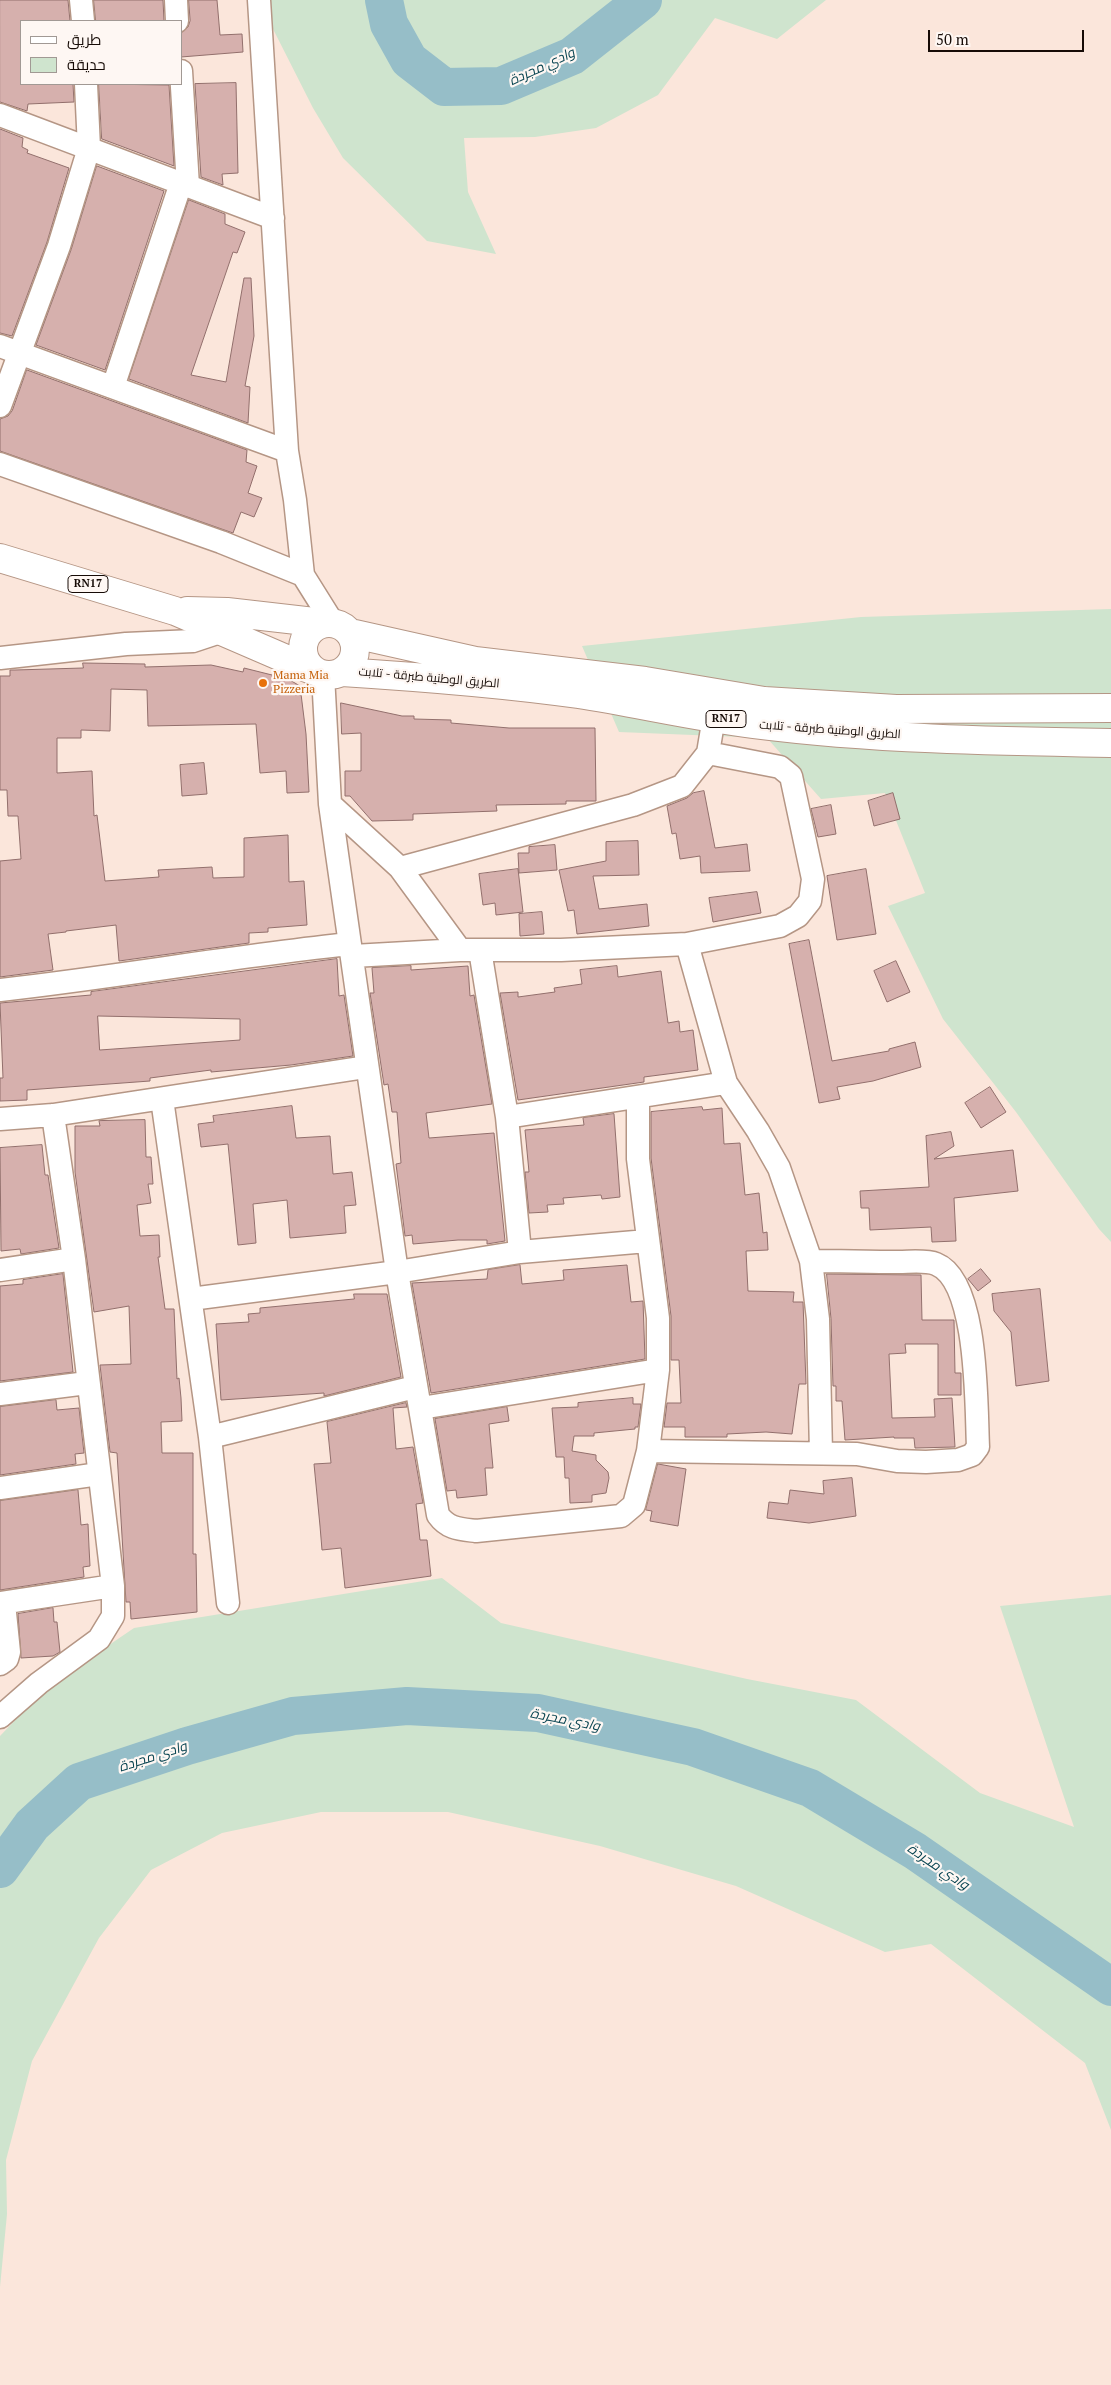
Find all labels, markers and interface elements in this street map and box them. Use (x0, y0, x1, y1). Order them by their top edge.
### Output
legend (20, 20, 182, 85)
scale bar (931, 20, 1087, 52)
text: طريق (67, 29, 101, 49)
text: 50 m (936, 29, 969, 49)
water label: وادي مجردة (506, 44, 578, 90)
text: حديقة (67, 54, 106, 74)
road number: RN17 (68, 576, 108, 592)
street label: الطريق الوطنية طبرقة - تلابت (358, 665, 500, 691)
place label: Mama Mia Pizzeria (273, 669, 329, 697)
marker: Mama Mia Pizzeria (257, 677, 269, 689)
road number: RN17 (706, 711, 746, 728)
street label: الطريق الوطنية طبرقة - تلابت (759, 718, 901, 742)
water label: وادي مجردة (529, 1705, 601, 1735)
water label: وادي مجردة (117, 1738, 189, 1776)
water label: وادي مجردة (904, 1840, 972, 1894)

